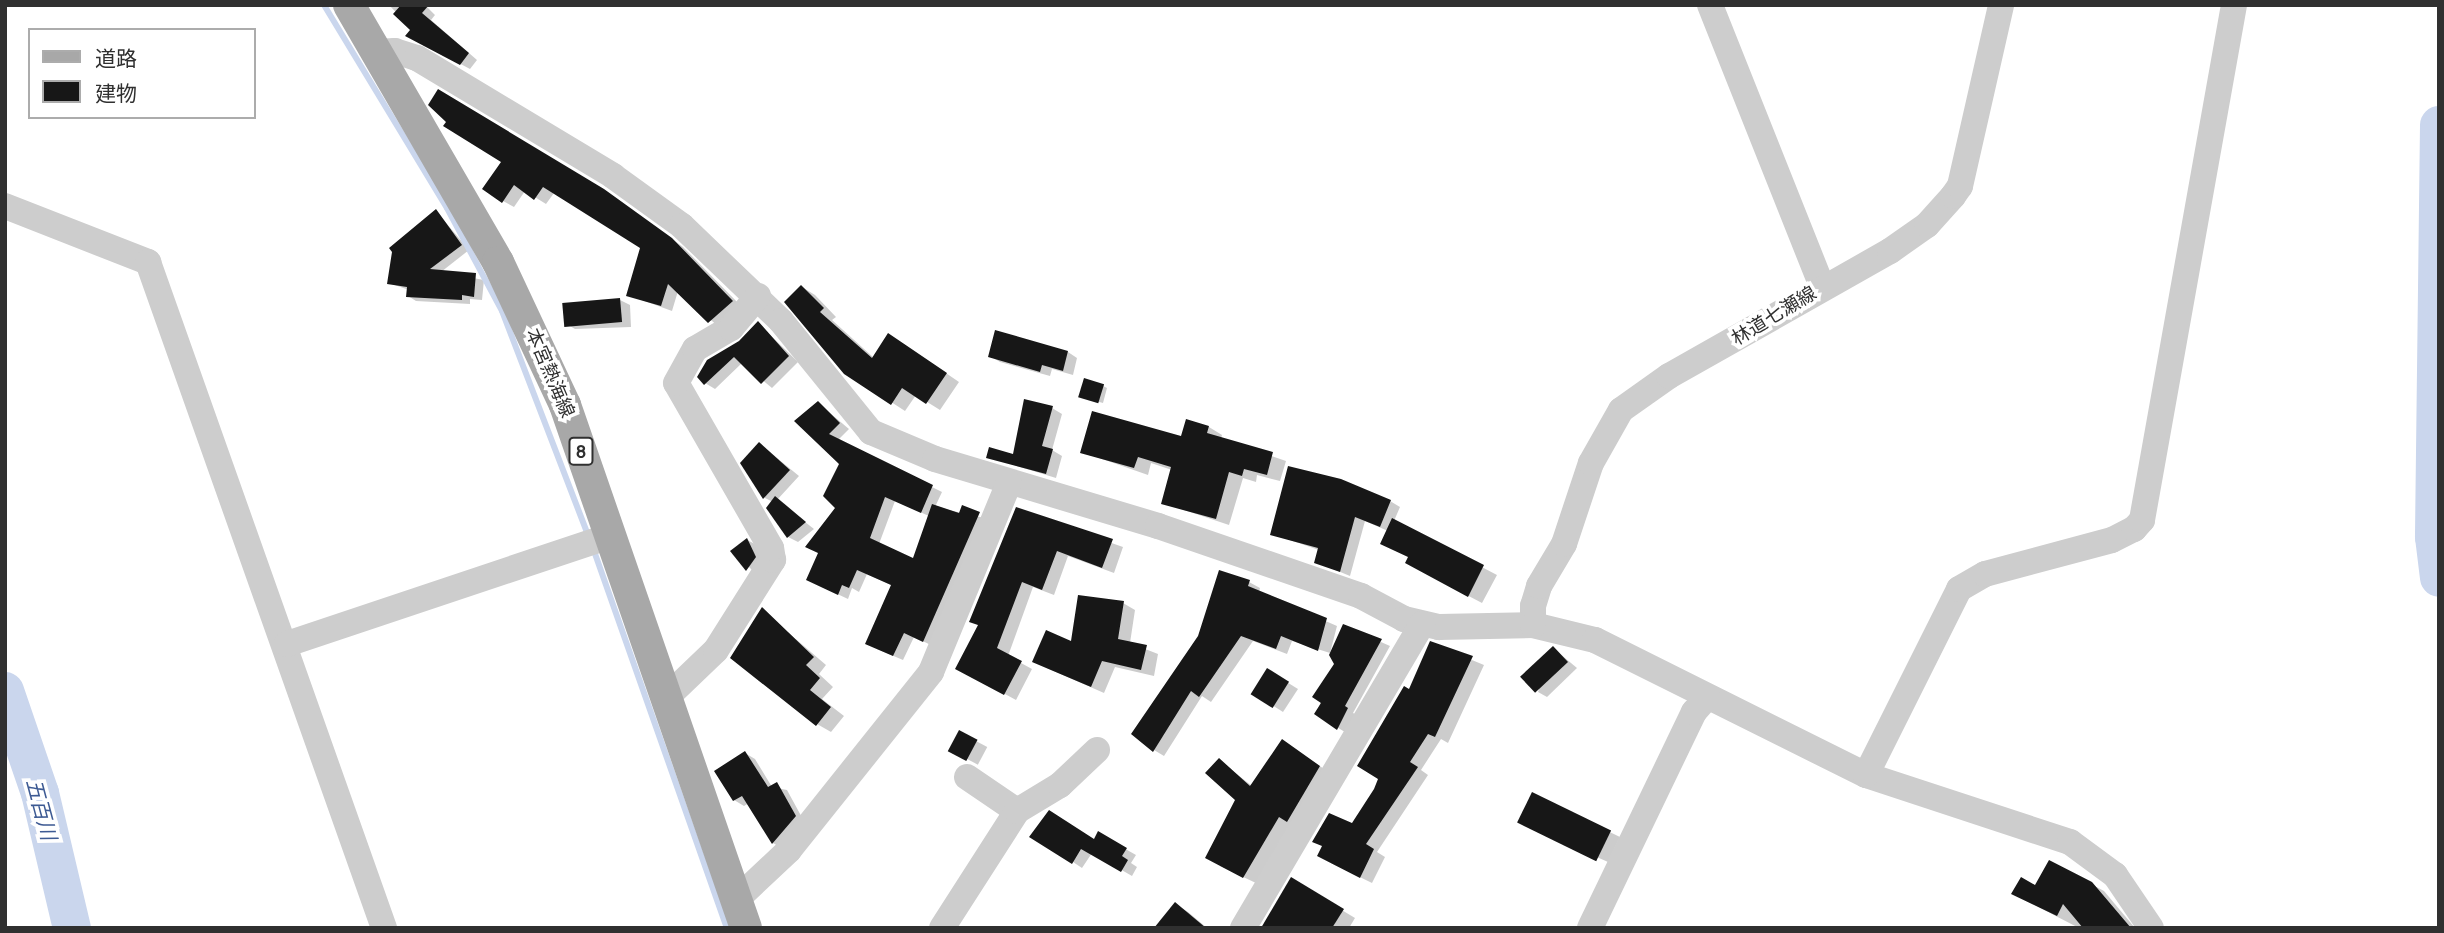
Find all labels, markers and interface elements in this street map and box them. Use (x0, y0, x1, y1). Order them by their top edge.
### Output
legend (28, 28, 256, 119)
text: 道路 (95, 44, 137, 72)
text: 建物 (95, 79, 137, 107)
street label: 林道七瀬線 (1727, 282, 1821, 350)
street label: 本宮熱海線 (521, 325, 579, 421)
road number: 8 (567, 436, 595, 466)
water label: 五百川 (22, 775, 62, 843)

